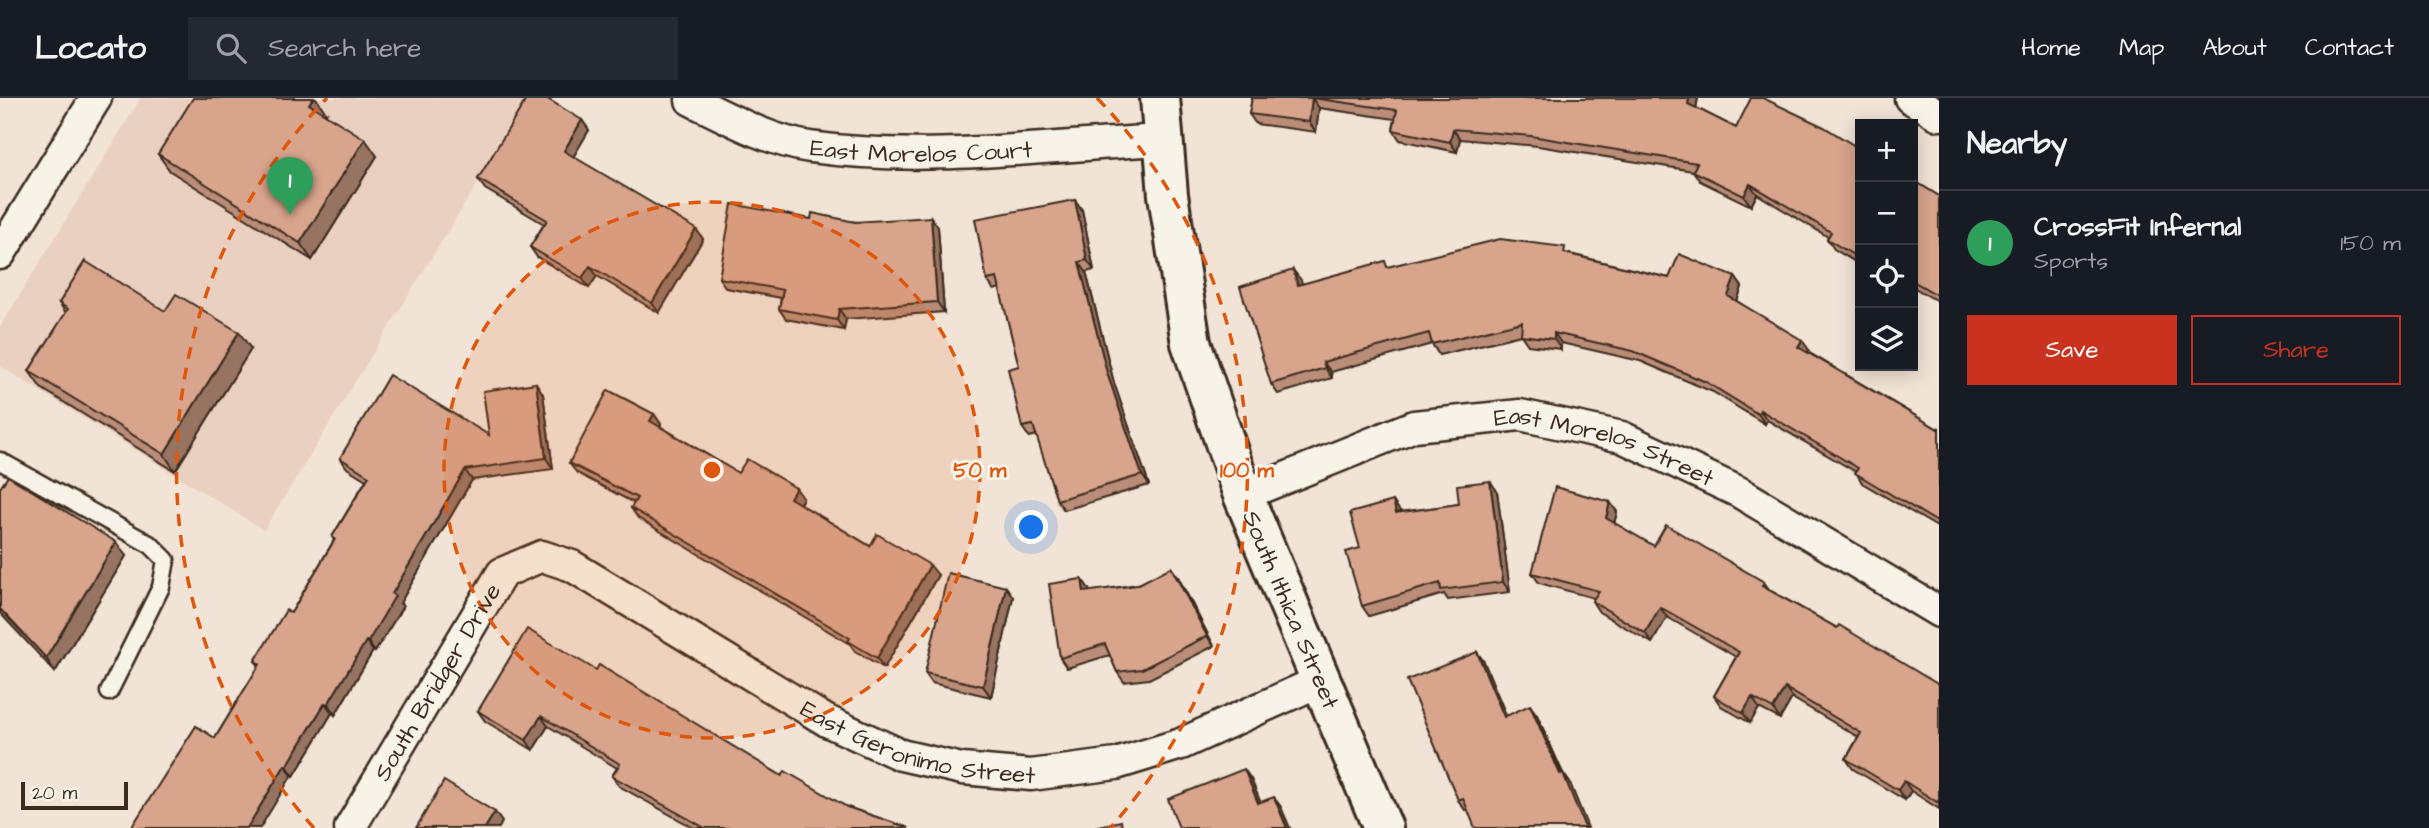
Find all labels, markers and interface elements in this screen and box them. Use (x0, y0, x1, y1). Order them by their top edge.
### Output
search box (188, 17, 678, 80)
text: Locato (35, 25, 146, 71)
icon: search (212, 29, 250, 67)
text: Search here (268, 30, 421, 66)
text: Home (2021, 31, 2081, 65)
text: Map (2119, 31, 2164, 65)
text: About (2202, 31, 2267, 65)
text: Contact (2305, 31, 2394, 65)
map controls (1855, 119, 1918, 371)
button: + (1855, 119, 1918, 182)
text: Nearby (1967, 123, 2067, 165)
street label: East Morelos Court (808, 131, 1034, 172)
pin: 1 (267, 157, 313, 215)
button: − (1855, 182, 1918, 245)
text: CrossFit Infernal (2034, 209, 2241, 245)
text: 1 (1989, 227, 1991, 259)
text: 150 m (2340, 227, 2401, 259)
button: locate (1855, 245, 1918, 308)
text: Sports (2034, 245, 2108, 277)
button: layers (1855, 308, 1918, 371)
button: Save (1967, 315, 2177, 385)
button: Share (2191, 315, 2401, 385)
street label: East Morelos Street (1492, 399, 1719, 496)
text: 50 m (954, 456, 1007, 485)
text: 100 m (1220, 456, 1275, 485)
centre of rings (700, 458, 724, 482)
street label: South Ithica Street (1233, 506, 1347, 715)
your location (1014, 510, 1048, 544)
street label: South Bridger Drive (366, 577, 510, 788)
street label: East Geronimo Street (794, 693, 1037, 793)
scale bar (21, 779, 128, 811)
text: 20 m (32, 780, 77, 807)

